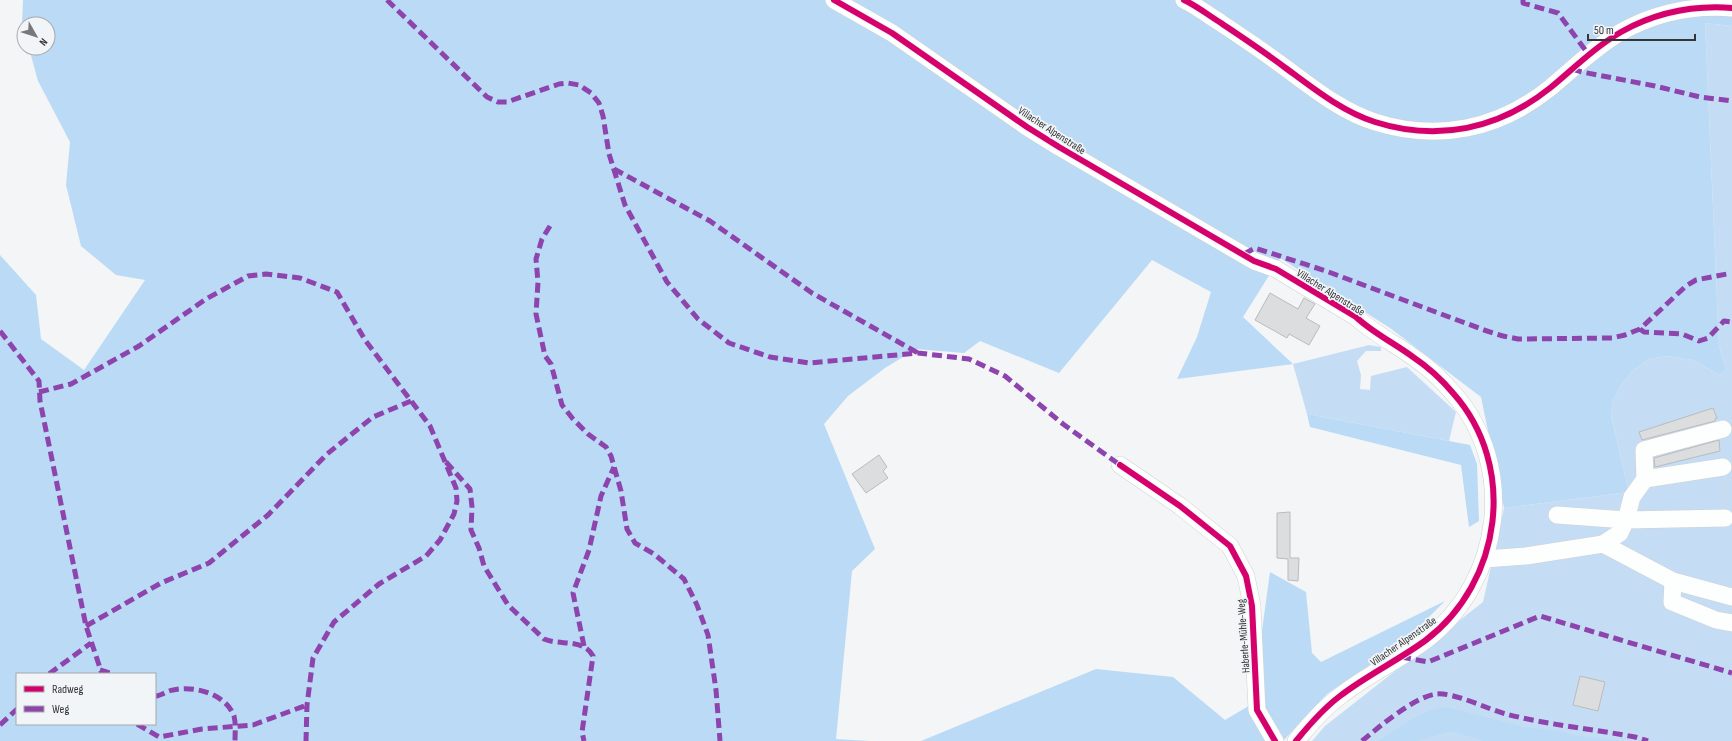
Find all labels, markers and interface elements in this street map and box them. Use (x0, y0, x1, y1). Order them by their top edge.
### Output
north arrow (16, 16, 56, 56)
scale bar (1588, 16, 1695, 42)
text: 50 m (1594, 23, 1614, 38)
text: N (36, 36, 50, 48)
street label: Villacher Alpenstraße (1016, 104, 1088, 157)
street label: Villacher Alpenstraße (1294, 266, 1367, 319)
street label: Haberle-Mühle-Weg (1234, 598, 1253, 673)
street label: Villacher Alpenstraße (1368, 614, 1439, 669)
legend (16, 673, 156, 725)
text: Radweg (52, 682, 84, 697)
text: Weg (52, 702, 69, 717)

